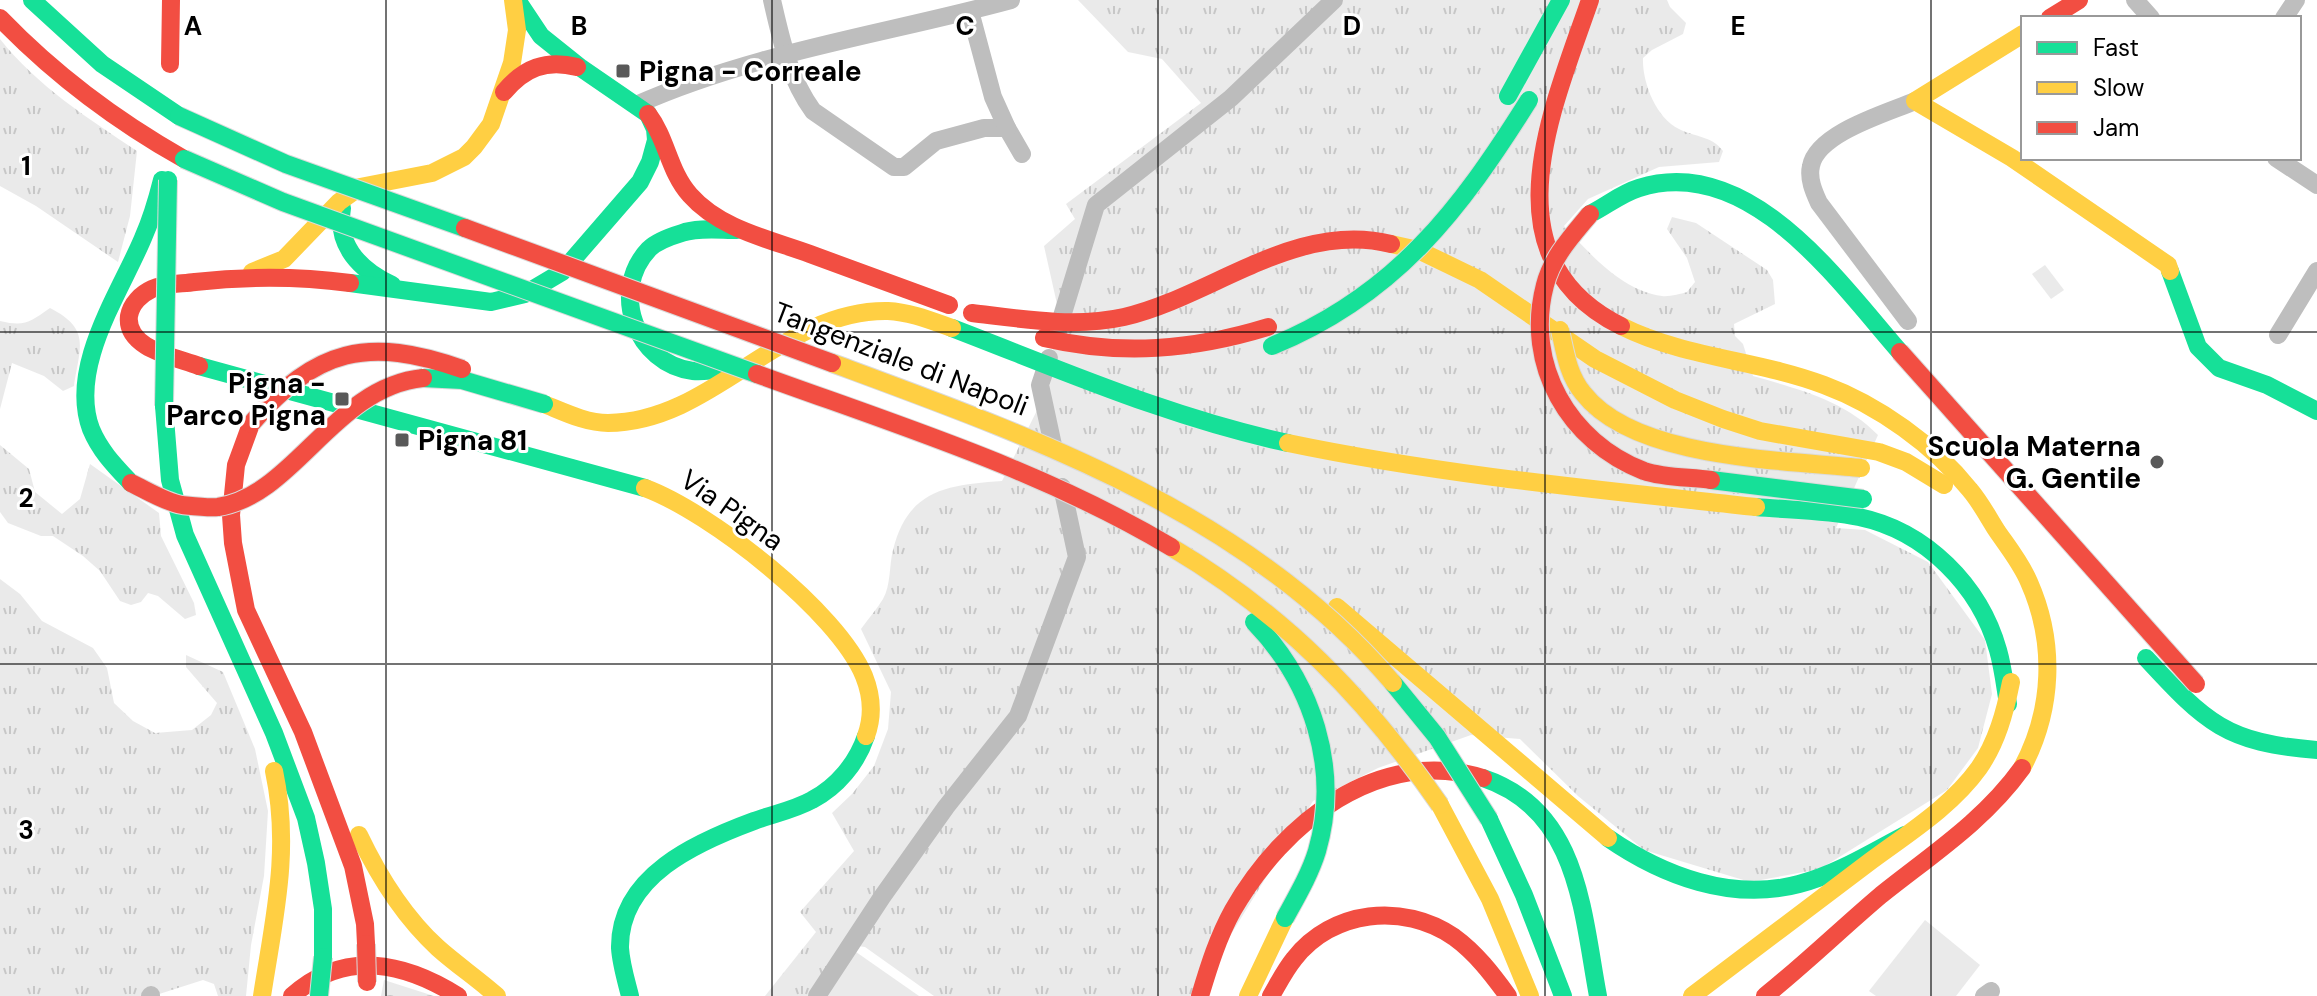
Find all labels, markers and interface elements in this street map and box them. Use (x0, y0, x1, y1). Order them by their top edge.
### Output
text: A (184, 9, 202, 43)
text: B (571, 9, 587, 43)
text: C (955, 9, 975, 43)
text: D (1343, 9, 1361, 43)
text: E (1730, 9, 1746, 43)
legend (2021, 16, 2301, 160)
text: Fast (2093, 32, 2139, 63)
place label: Pigna - Correale (639, 53, 862, 90)
marker: Pigna - Correale (614, 62, 632, 80)
text: Slow (2093, 72, 2144, 103)
text: Jam (2093, 112, 2139, 143)
text: 1 (21, 149, 31, 183)
street label: Tangenziale di Napoli (768, 293, 1034, 425)
place label: Pigna - Parco Pigna (166, 365, 326, 434)
marker: Pigna - Parco Pigna (333, 390, 351, 408)
place label: Pigna 81 (418, 422, 527, 459)
place label: Scuola Materna G. Gentile (1927, 428, 2141, 497)
marker: Pigna 81 (393, 431, 411, 449)
marker: Scuola Materna G. Gentile (2148, 453, 2166, 471)
street label: Via Pigna (673, 461, 791, 559)
text: 2 (18, 481, 34, 515)
text: 3 (18, 813, 34, 847)

